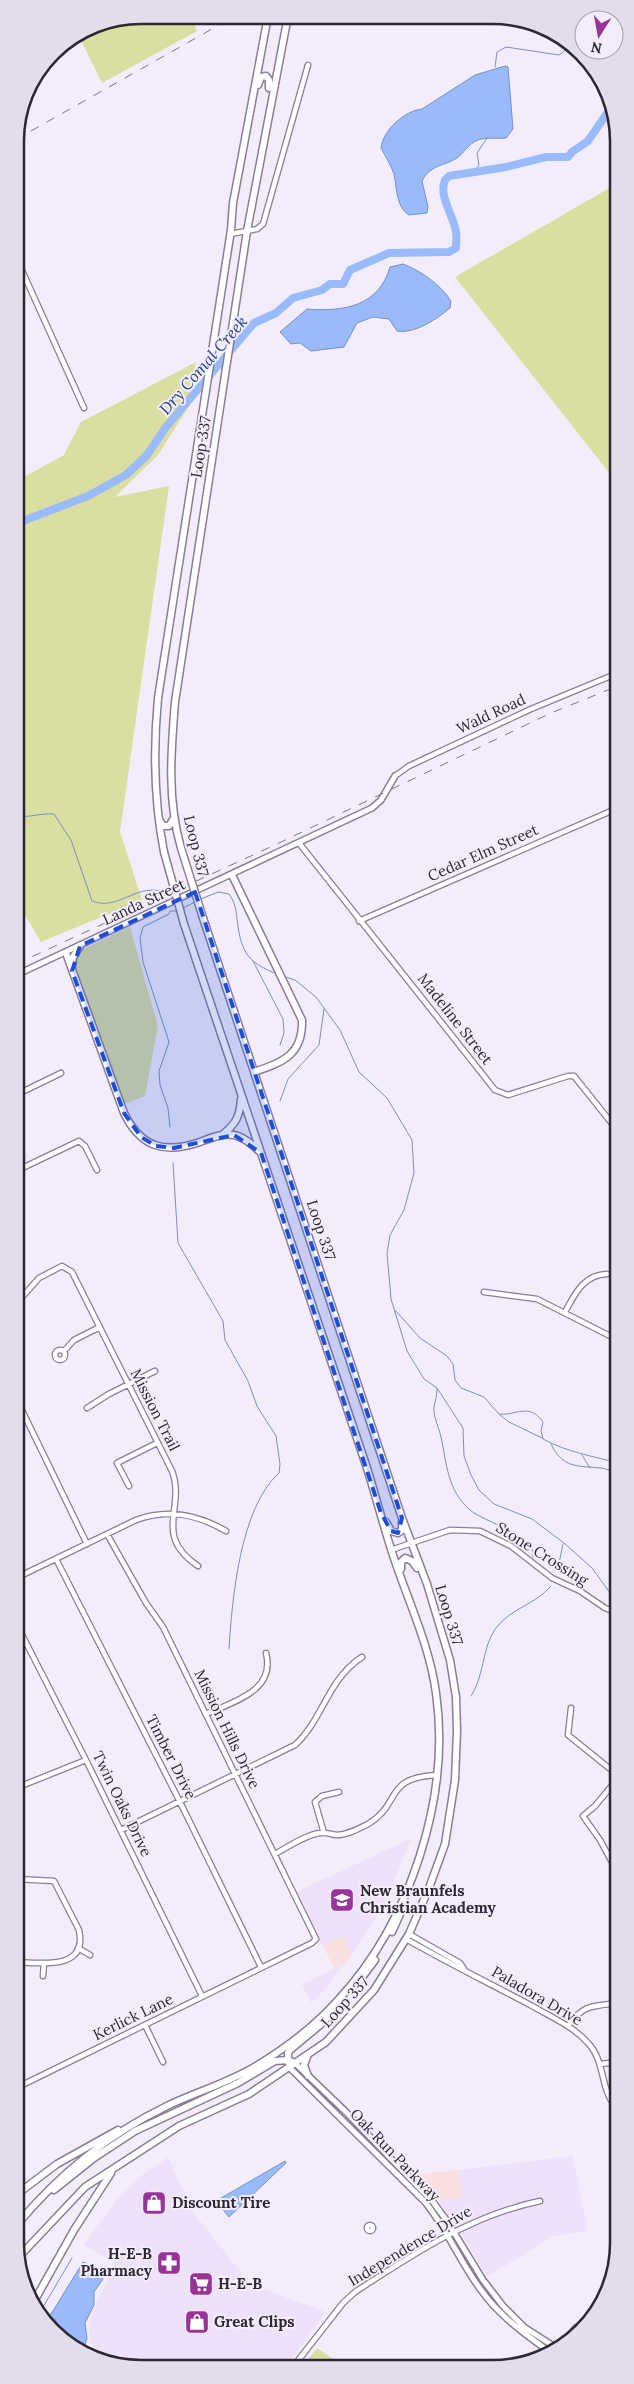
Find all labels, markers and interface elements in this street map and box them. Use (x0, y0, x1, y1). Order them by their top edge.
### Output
north arrow (574, 10, 624, 60)
text: N (589, 38, 604, 58)
water label: Dry Comal Creek (155, 312, 251, 418)
street label: Loop 337 (186, 415, 215, 479)
street label: Wald Road (453, 689, 528, 738)
street label: Loop 337 (180, 813, 213, 879)
street label: Cedar Elm Street (425, 820, 541, 885)
street label: Landa Street (99, 874, 188, 929)
street label: Madeline Street (414, 969, 497, 1068)
street label: Loop 337 (303, 1197, 340, 1263)
street label: Mission Trail (127, 1365, 184, 1454)
street label: Stone Crossing (493, 1518, 593, 1590)
street label: Loop 337 (431, 1582, 468, 1648)
street label: Mission Hills Drive (190, 1666, 265, 1792)
street label: Timber Drive (142, 1711, 201, 1802)
street label: Twin Oaks Drive (89, 1748, 156, 1860)
place label: New Braunfels Christian Academy (360, 1881, 497, 1917)
school or university icon: New Braunfels Christian Academy (329, 1887, 355, 1913)
street label: Paladora Drive (488, 1962, 586, 2029)
street label: Loop 337 (317, 1972, 373, 2031)
street label: Kerlick Lane (90, 1989, 176, 2044)
street label: Oak Run Parkway (346, 2104, 445, 2205)
shop icon: Discount Tire (141, 2190, 167, 2216)
place label: Discount Tire (172, 2193, 270, 2212)
street label: Independence Drive (344, 2201, 475, 2290)
place label: H-E-B Pharmacy (80, 2244, 153, 2280)
pharmacy icon: H-E-B Pharmacy (156, 2250, 182, 2276)
supermarket icon: H-E-B (188, 2271, 214, 2297)
place label: H-E-B (218, 2274, 262, 2293)
shop icon: Great Clips (184, 2309, 210, 2335)
place label: Great Clips (214, 2312, 295, 2331)

